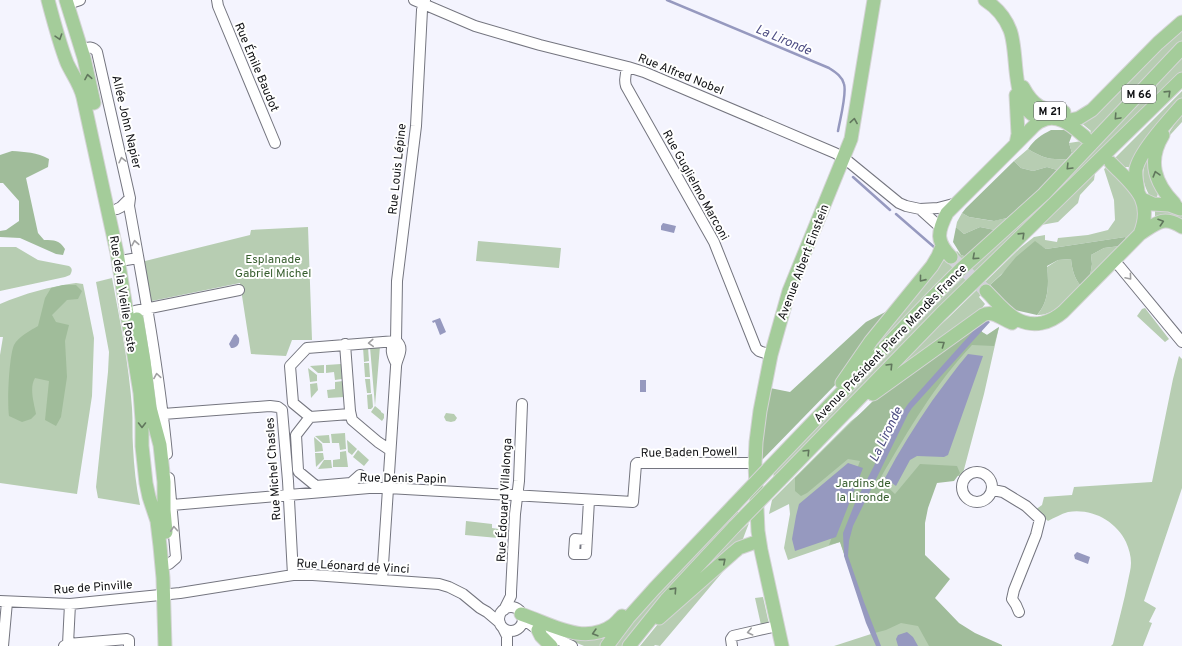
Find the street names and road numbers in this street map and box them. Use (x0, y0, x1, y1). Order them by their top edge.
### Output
street label: Rue Émile Baudot (230, 20, 282, 114)
street label: Rue Alfred Nobel (635, 50, 726, 99)
street label: Allée John Napier (107, 74, 145, 171)
road number: M 66 (1122, 85, 1156, 103)
road number: M 21 (1034, 102, 1066, 120)
street label: Rue Louis Lépine (385, 123, 411, 216)
street label: Rue Guglielmo Marconi (658, 127, 732, 244)
street label: Avenue Albert Einstein (774, 202, 833, 322)
street label: Rue de la Vieille Poste (105, 235, 139, 354)
street label: Avenue Président Pierre Mendès France (811, 261, 971, 426)
street label: Rue Michel Chasles (262, 417, 286, 521)
street label: Rue Édouard Villalonga (494, 438, 516, 562)
street label: Rue Baden Powell (641, 444, 737, 462)
street label: Rue Denis Papin (359, 470, 447, 488)
street label: Rue Léonard de Vinci (296, 556, 410, 578)
street label: Rue de Pinville (53, 577, 133, 599)

